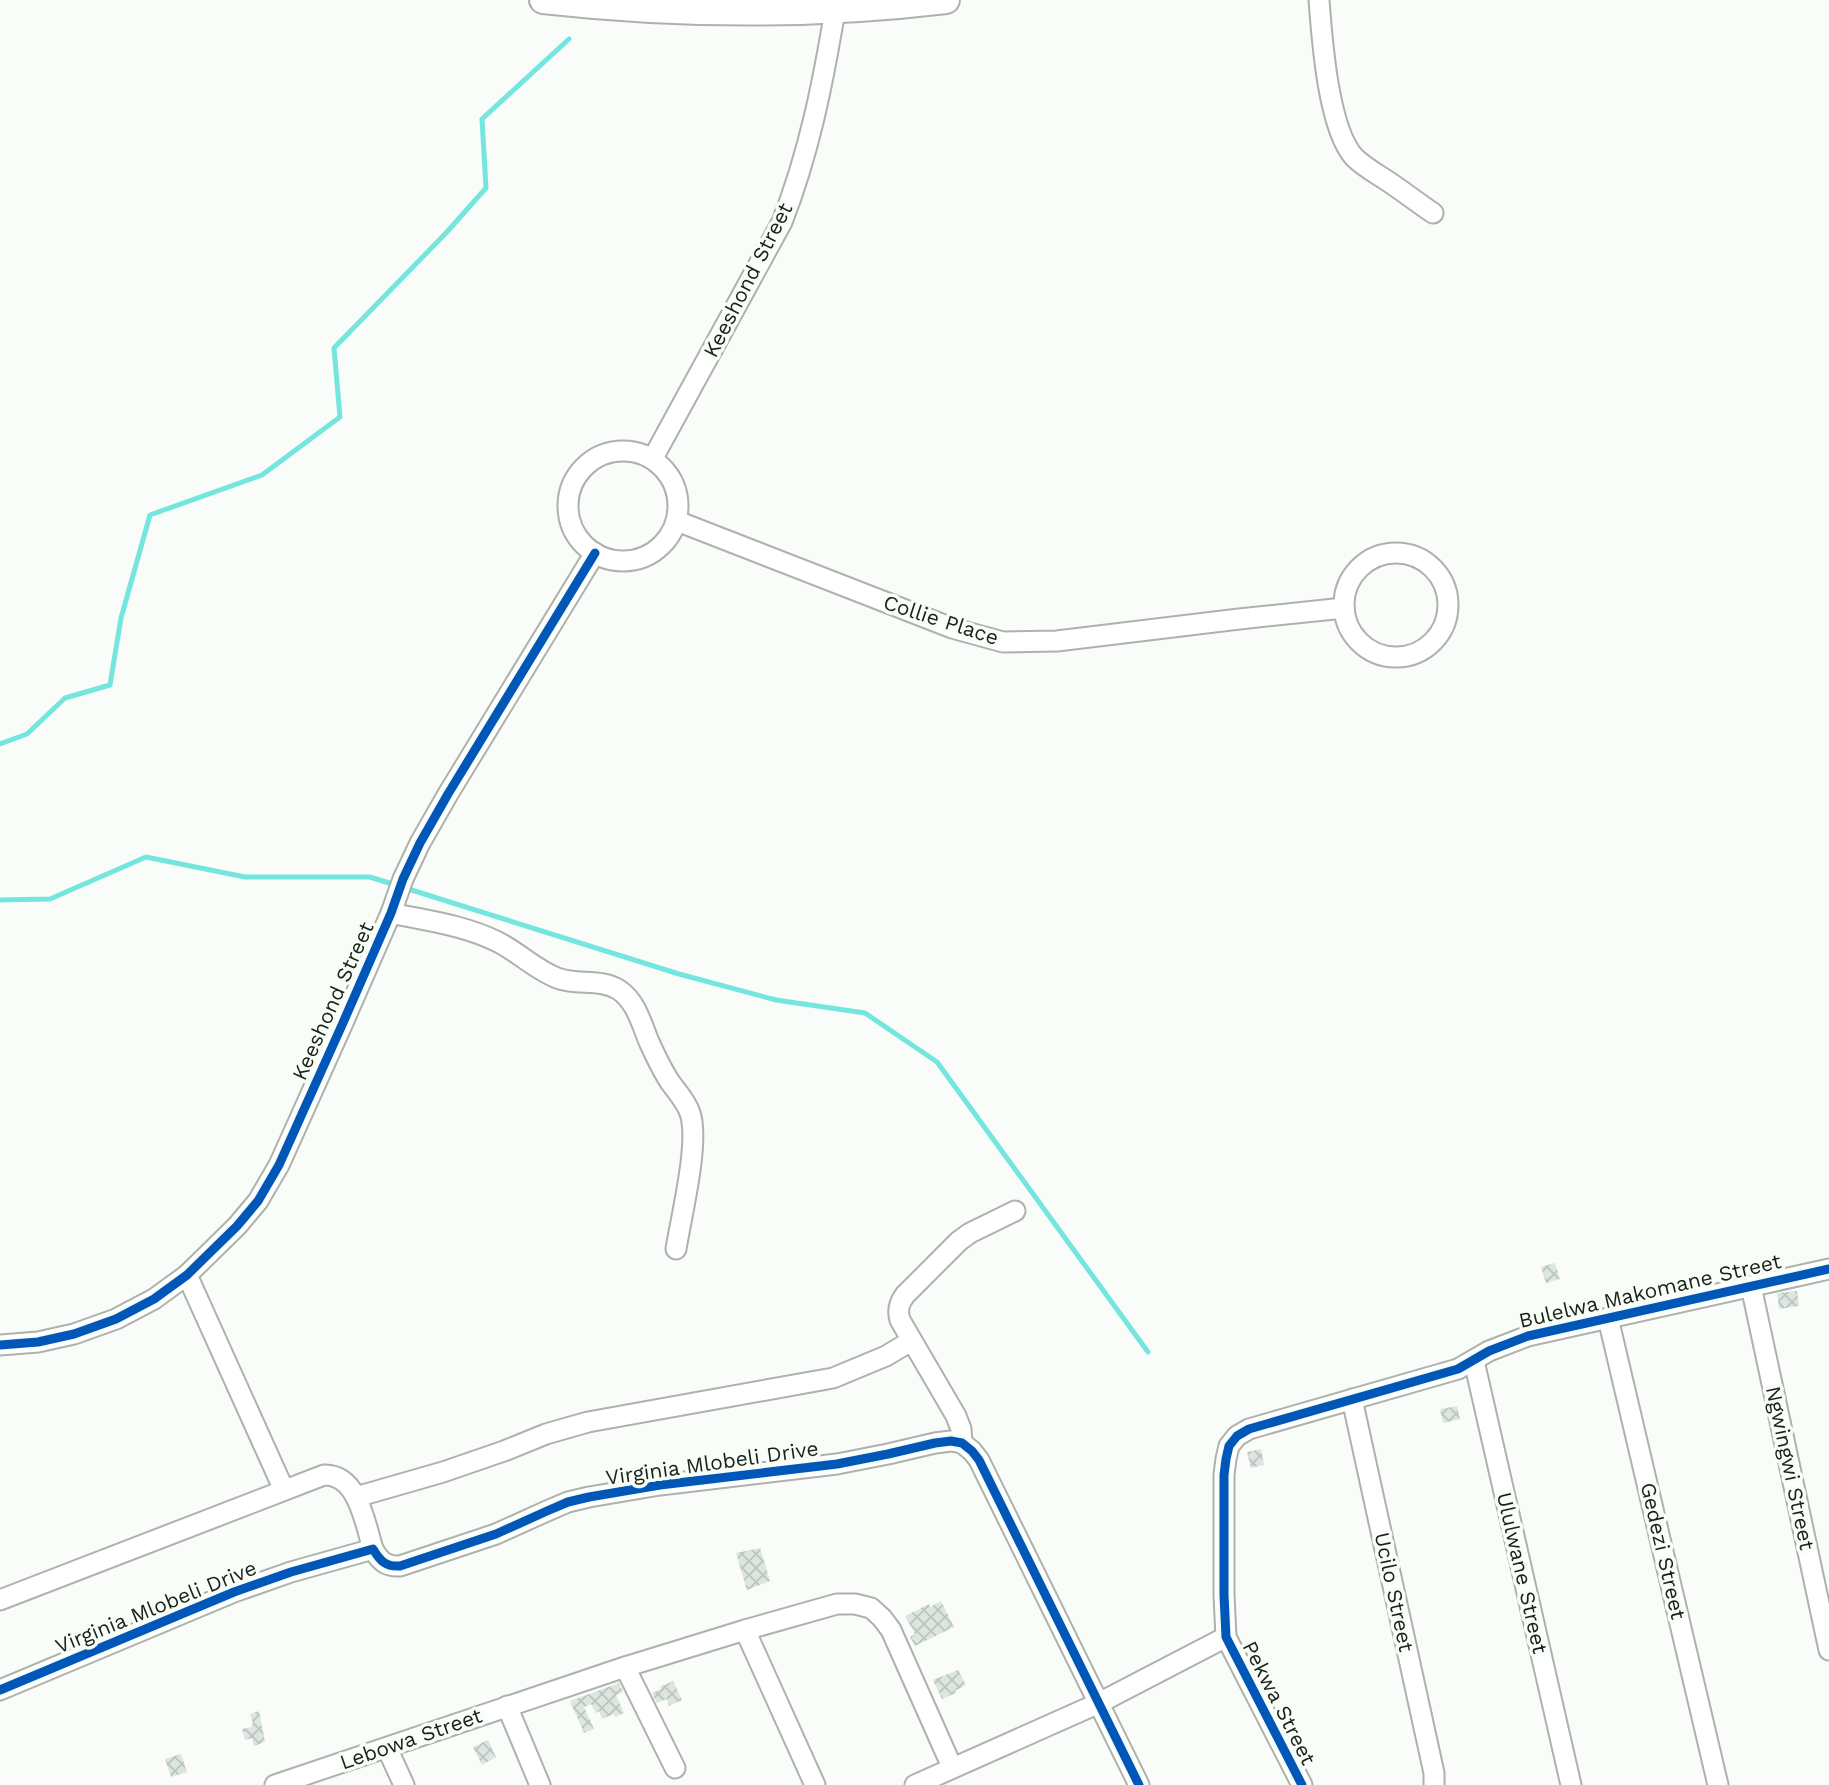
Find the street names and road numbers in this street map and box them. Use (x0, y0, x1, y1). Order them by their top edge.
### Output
street label: Keeshond Street (698, 198, 797, 361)
street label: Collie Place (880, 589, 1002, 650)
street label: Keeshond Street (286, 918, 379, 1084)
street label: Bulelwa Makomane Street (1516, 1248, 1784, 1333)
street label: Ngwingwi Street (1761, 1384, 1820, 1552)
street label: Virginia Mlobeli Drive (604, 1435, 820, 1490)
street label: Gedezi Street (1636, 1480, 1691, 1622)
street label: Ululwane Street (1492, 1490, 1553, 1656)
street label: Ucilo Street (1370, 1530, 1419, 1654)
street label: Virginia Mlobeli Drive (52, 1555, 260, 1658)
street label: Pekwa Street (1237, 1637, 1321, 1769)
street label: Lebowa Street (336, 1702, 485, 1775)

